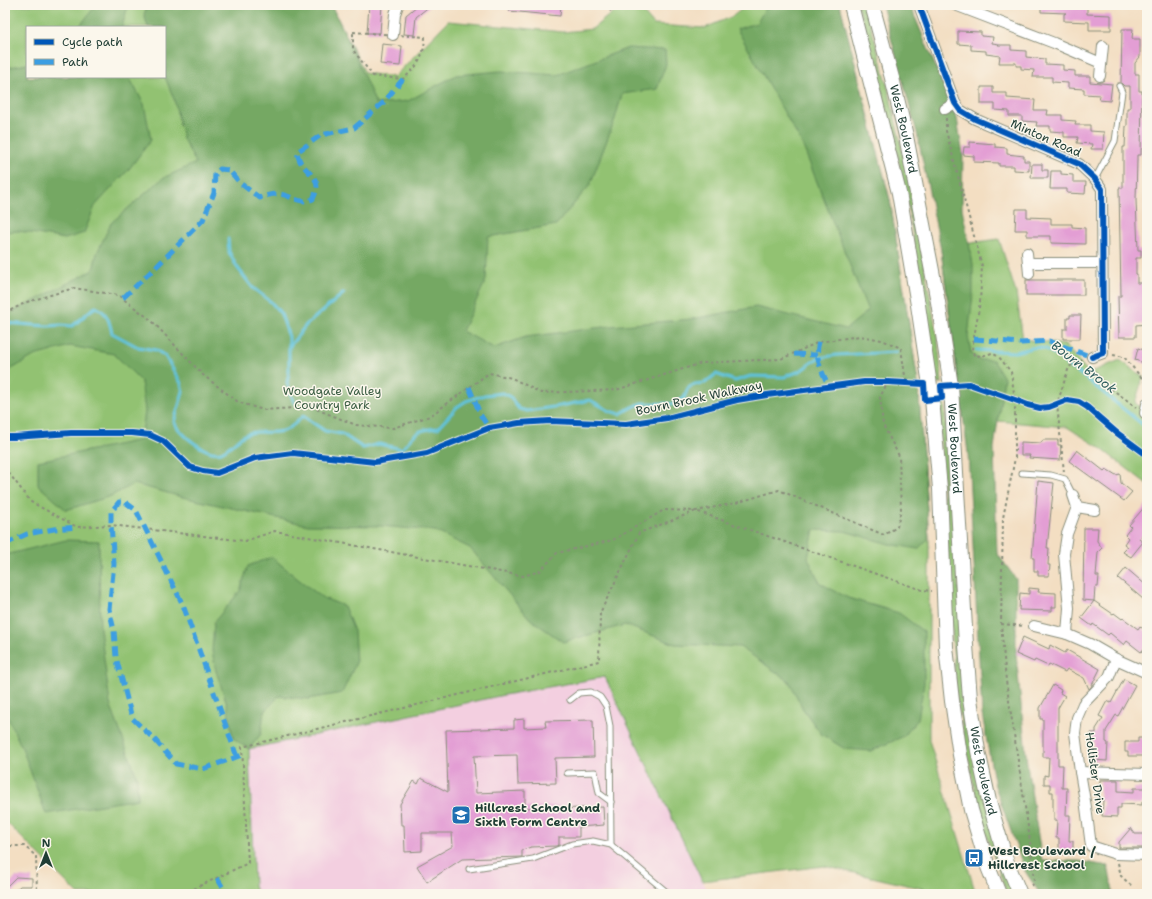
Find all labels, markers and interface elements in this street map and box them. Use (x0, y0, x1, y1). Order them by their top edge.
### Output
legend (26, 26, 166, 78)
text: Cycle path (62, 34, 123, 50)
text: Path (62, 54, 88, 70)
street label: West Boulevard (886, 83, 921, 175)
street label: Minton Road (1008, 115, 1084, 161)
water label: Bourn Brook (1048, 337, 1121, 398)
street label: Bourn Brook Walkway (634, 377, 764, 419)
park label: Woodgate Valley Country Park (283, 383, 381, 413)
street label: West Boulevard (944, 403, 965, 495)
street label: West Boulevard (966, 725, 1001, 817)
street label: Hollister Drive (1081, 731, 1109, 815)
place label: Hillcrest School and Sixth Form Centre (475, 800, 600, 830)
school or university icon: Hillcrest School and Sixth Form Centre (450, 804, 472, 826)
north arrow (26, 833, 66, 873)
text: N (42, 836, 51, 851)
place label: West Boulevard / Hillcrest School (988, 843, 1096, 873)
bus stop icon: West Boulevard / Hillcrest School (963, 847, 985, 869)

